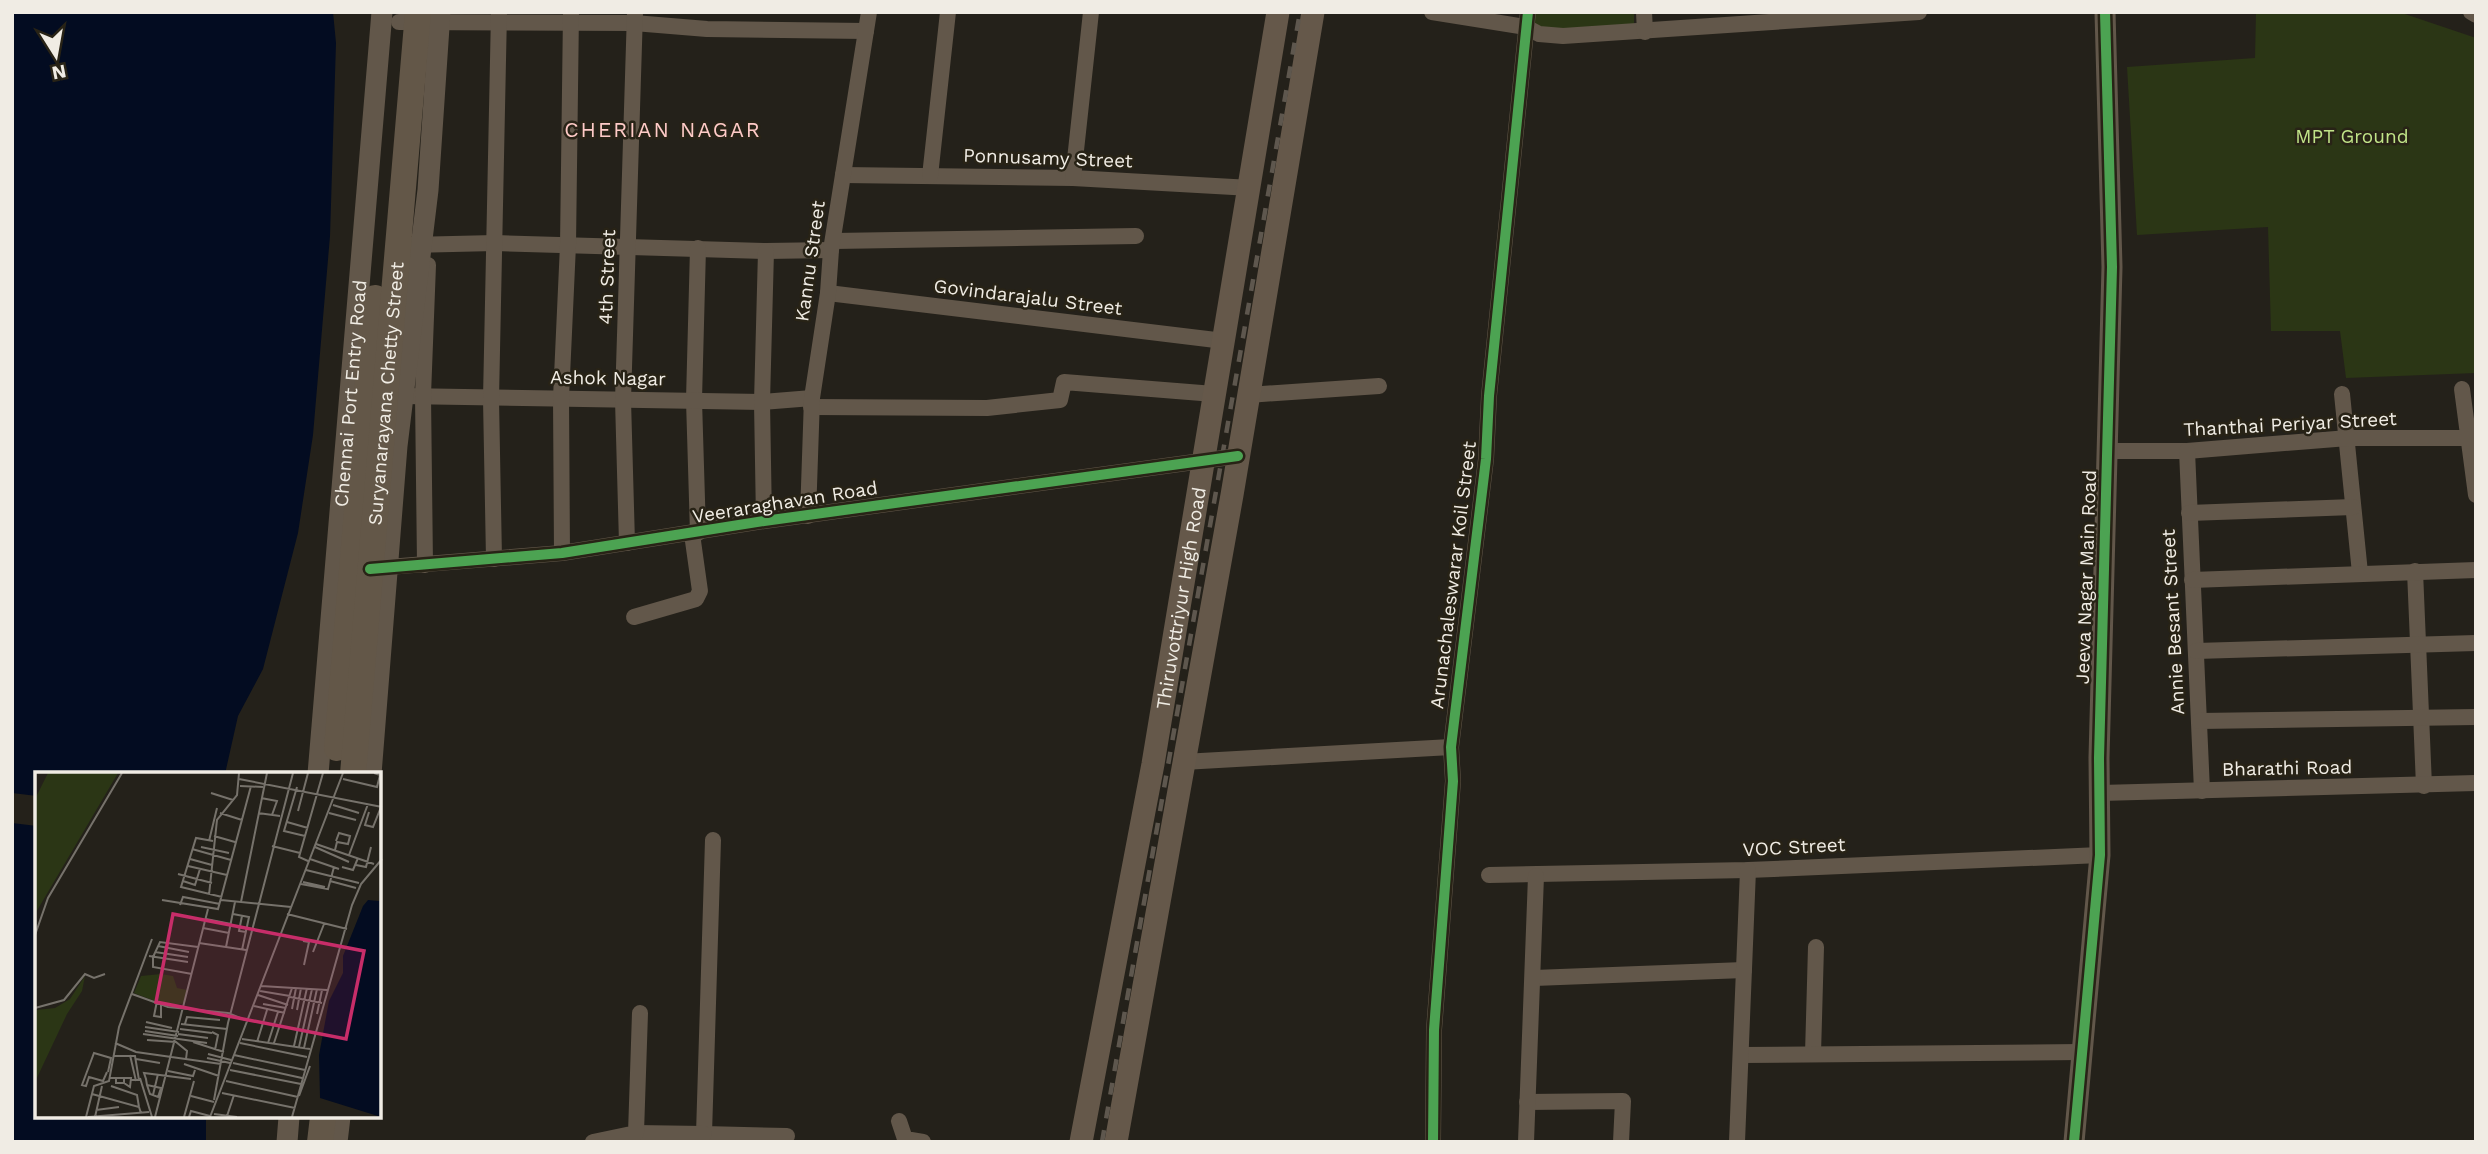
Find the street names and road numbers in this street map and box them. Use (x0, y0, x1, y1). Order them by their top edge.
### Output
street label: Ponnusamy Street (963, 144, 1133, 172)
street label: Kannu Street (790, 199, 830, 323)
street label: 4th Street (594, 229, 620, 325)
street label: Suryanarayana Chetty Street (363, 261, 408, 526)
street label: Govindarajalu Street (932, 274, 1124, 320)
street label: Chennai Port Entry Road (329, 279, 371, 508)
street label: Ashok Nagar (550, 365, 666, 391)
street label: Thanthai Periyar Street (2183, 407, 2397, 441)
street label: Arunachaleswarar Koil Street (1425, 440, 1481, 710)
street label: Jeeva Nagar Main Road (2071, 469, 2101, 685)
street label: Veeraraghavan Road (691, 476, 879, 528)
street label: Thiruvottriyur High Road (1151, 485, 1210, 711)
street label: Annie Besant Street (2157, 529, 2189, 715)
street label: Bharathi Road (2222, 755, 2352, 781)
street label: VOC Street (1742, 833, 1846, 861)

